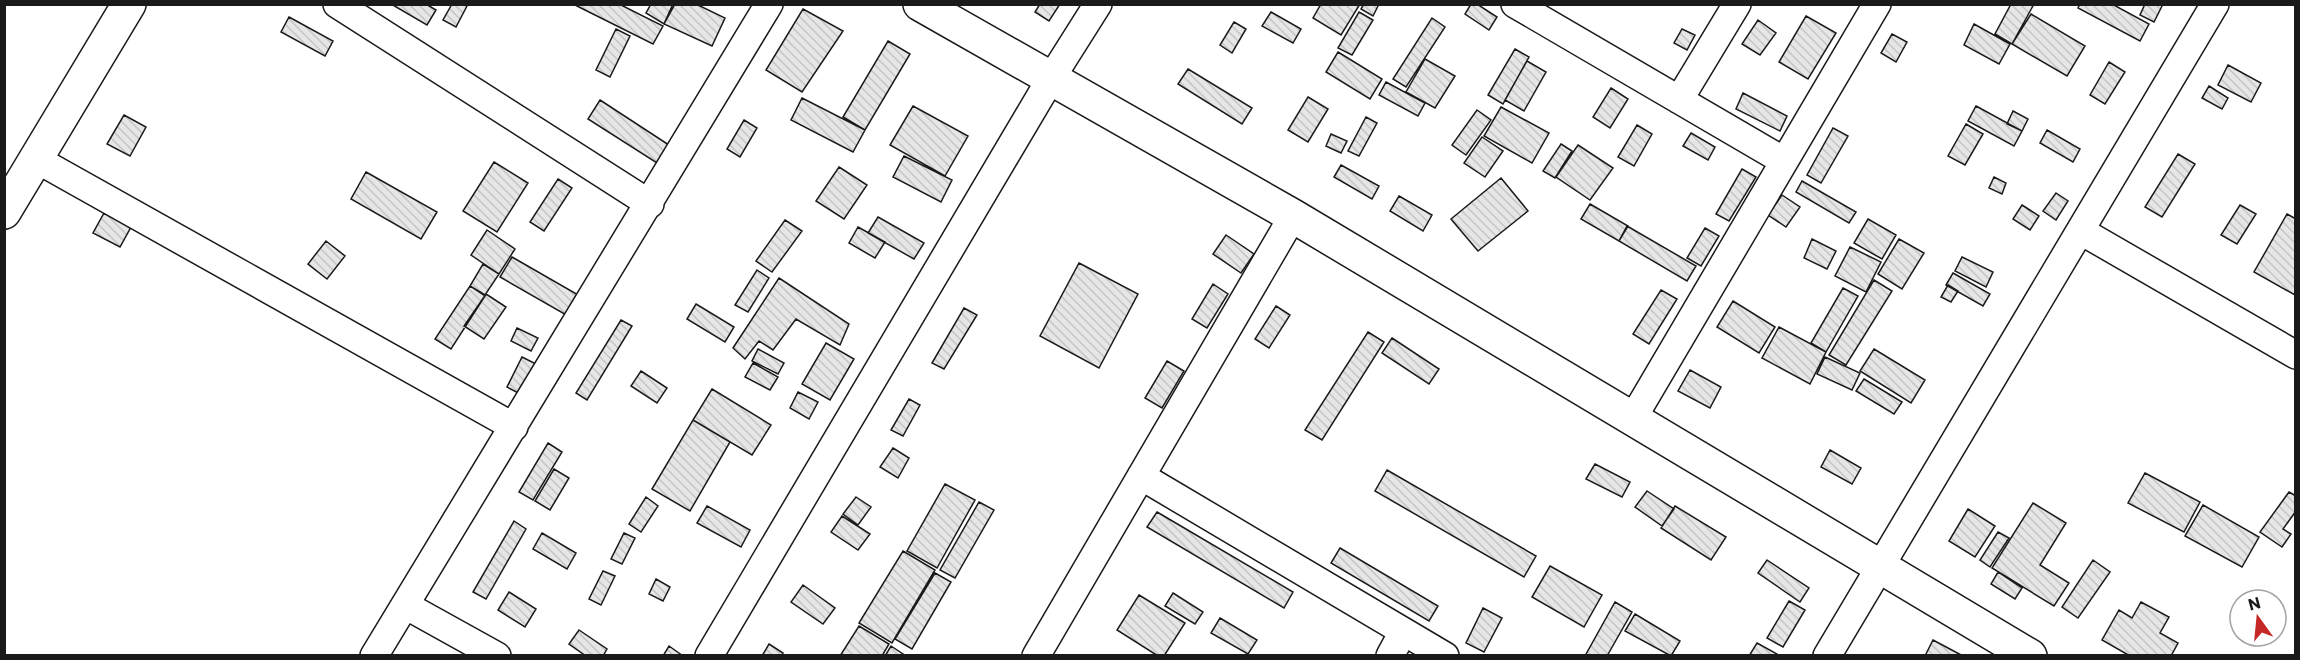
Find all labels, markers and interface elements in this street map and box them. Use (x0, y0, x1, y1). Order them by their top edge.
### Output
north arrow (2228, 588, 2288, 648)
text: N (2246, 592, 2262, 614)

